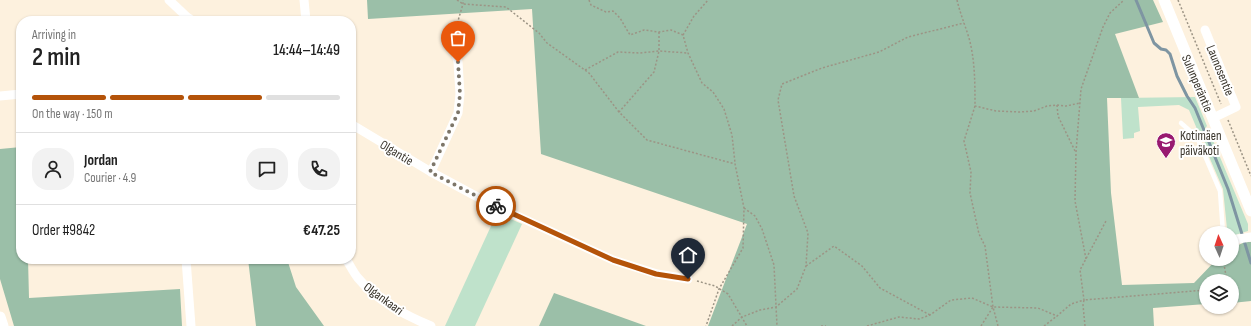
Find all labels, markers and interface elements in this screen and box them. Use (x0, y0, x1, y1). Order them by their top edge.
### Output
pin (441, 21, 475, 62)
text: Arriving in (32, 27, 76, 43)
icon: bag (447, 27, 469, 49)
text: 14:44–14:49 (273, 41, 340, 60)
text: 2 min (32, 42, 81, 73)
street label: Launosentie (1203, 43, 1237, 98)
street label: Sulunperäntie (1178, 52, 1216, 115)
text: On the way · 150 m (32, 106, 113, 122)
place label: Kotimäen päiväkoti (1180, 128, 1222, 159)
school or university icon: Kotimäen päiväkoti (1155, 131, 1177, 159)
street label: Olgantie (377, 137, 416, 169)
button: person (32, 148, 74, 190)
button: chat (246, 148, 288, 190)
button: phone (298, 148, 340, 190)
text: Jordan (84, 151, 118, 170)
text: Courier · 4.9 (84, 170, 136, 186)
courier (476, 186, 516, 226)
icon: bike (485, 195, 507, 217)
text: Order #9842 (32, 221, 95, 240)
text: €47.25 (303, 221, 340, 240)
north arrow (1199, 226, 1239, 266)
map controls (1199, 226, 1239, 314)
pin (671, 238, 705, 279)
icon: home (677, 244, 699, 266)
button: layers (1199, 274, 1239, 314)
street label: Olgankaari (360, 279, 407, 319)

